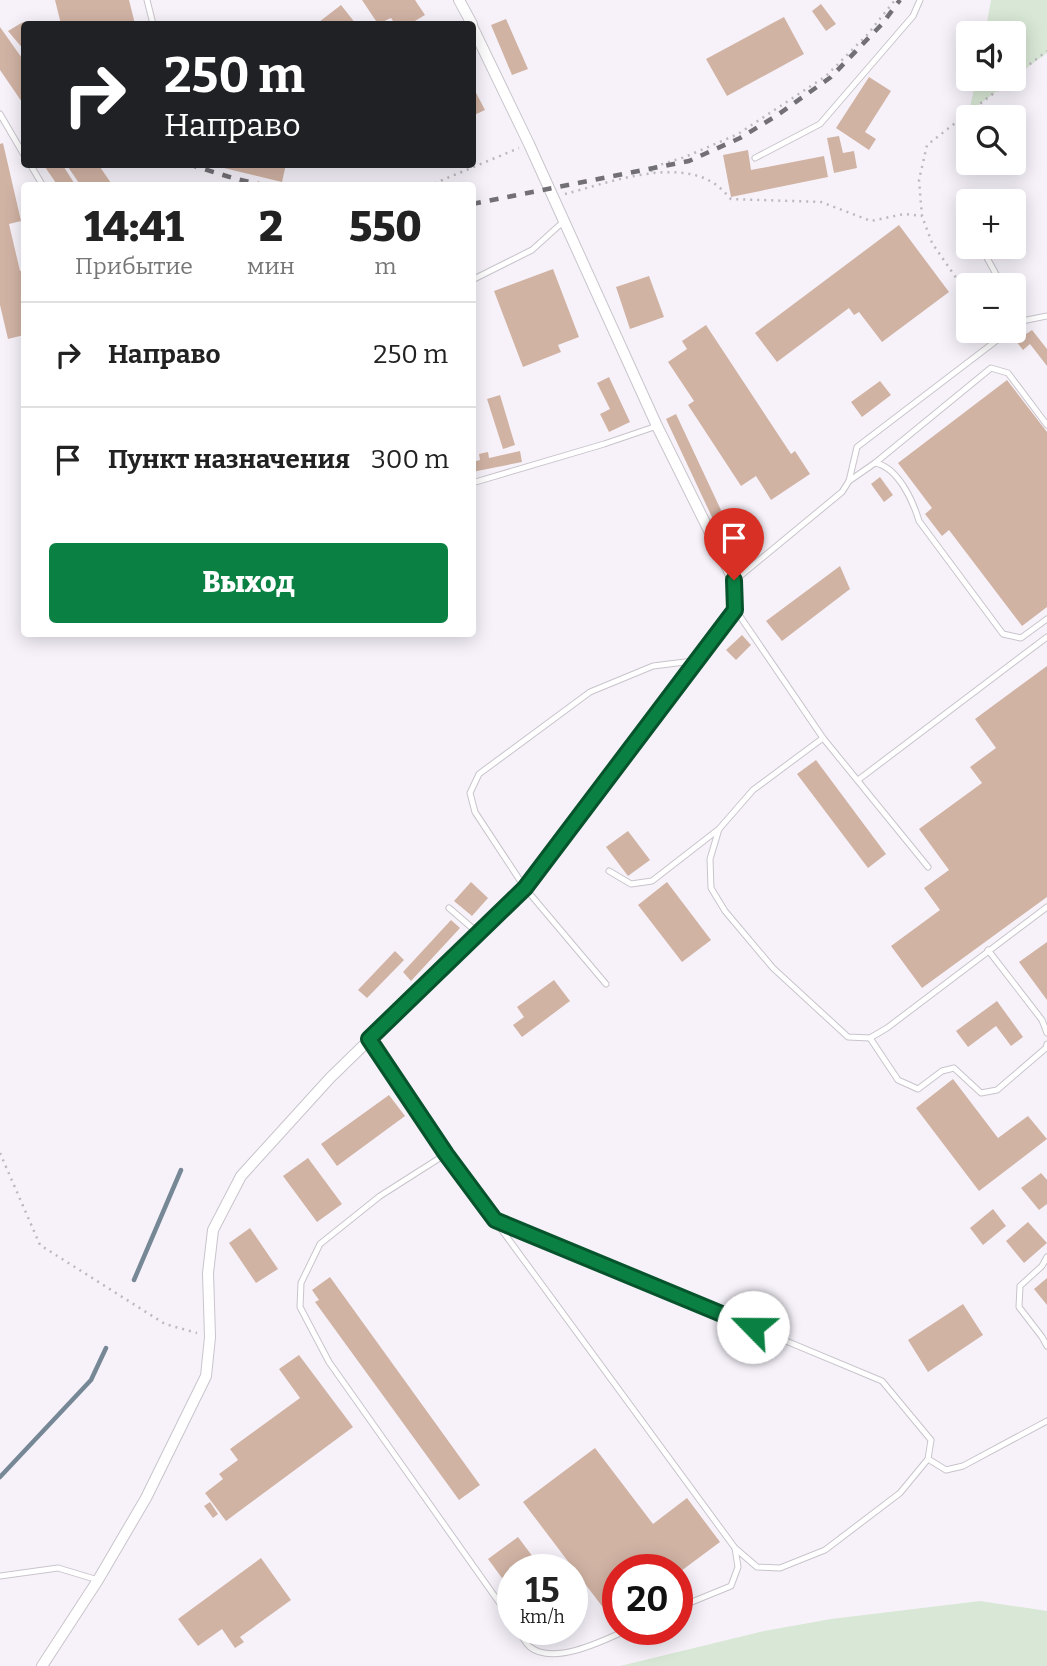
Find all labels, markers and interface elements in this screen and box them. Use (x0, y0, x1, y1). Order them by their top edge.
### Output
map controls (956, 21, 1026, 343)
button: sound (956, 21, 1026, 91)
text: 250 m (164, 46, 305, 105)
icon: right (49, 49, 140, 140)
button: search (956, 105, 1026, 175)
text: Направо (164, 106, 301, 144)
button: + (956, 189, 1026, 259)
text: 14:41 (84, 202, 184, 252)
text: 2 (259, 202, 283, 252)
text: 550 (349, 202, 422, 252)
text: Прибытие (75, 252, 193, 280)
text: мин (247, 252, 295, 280)
text: m (374, 252, 396, 280)
button: − (956, 273, 1026, 343)
icon: right (49, 336, 87, 374)
text: Направо (108, 339, 221, 370)
text: 250 m (373, 339, 448, 370)
icon: arrive (49, 441, 87, 479)
text: Пункт назначения (108, 444, 350, 475)
text: 300 m (371, 444, 449, 475)
pin (704, 508, 764, 580)
icon: arrive (715, 519, 753, 557)
button: Выход (49, 543, 448, 623)
position arrow (716, 1290, 790, 1364)
speed limit sign: 20 (602, 1554, 693, 1645)
text: 15 (525, 1569, 560, 1611)
text: km/h (520, 1606, 565, 1628)

